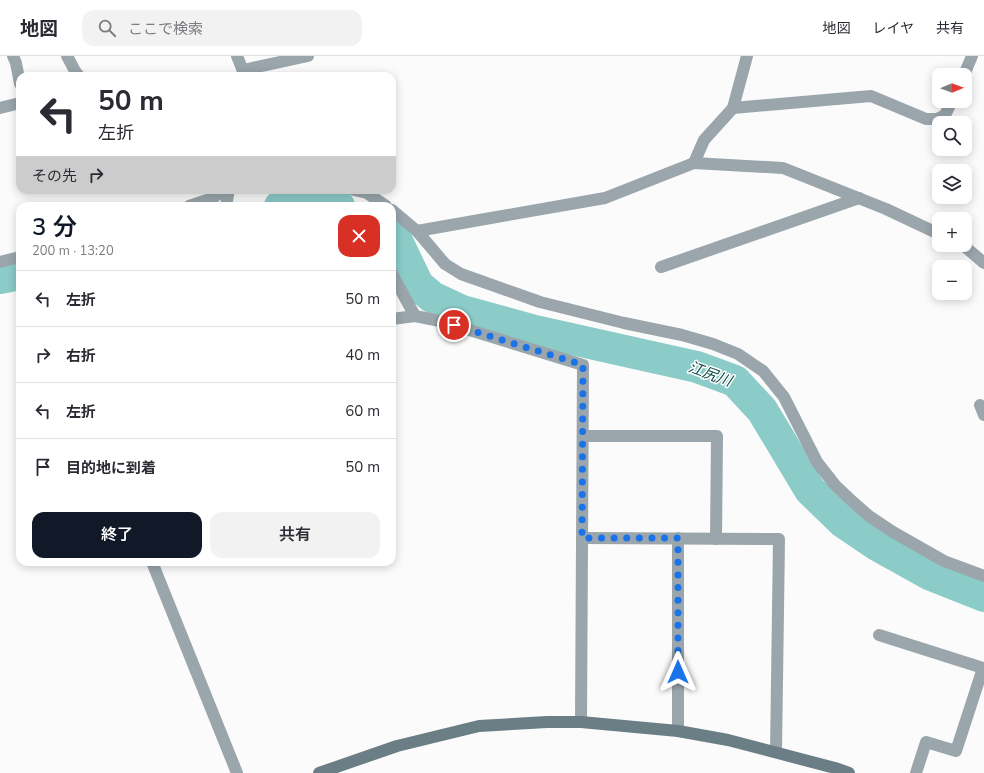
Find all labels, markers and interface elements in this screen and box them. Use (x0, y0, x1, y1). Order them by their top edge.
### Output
search box (82, 10, 362, 46)
text: 地図 (20, 16, 58, 42)
icon: search (96, 17, 118, 39)
text: ここで検索 (128, 19, 203, 39)
text: 地図 (822, 19, 850, 38)
text: レイヤ (872, 19, 914, 38)
text: 共有 (936, 19, 964, 38)
north arrow (932, 68, 972, 108)
map controls (932, 68, 972, 300)
text: 50 m (98, 82, 164, 120)
icon: left (32, 88, 84, 140)
button: search (932, 116, 972, 156)
text: 左折 (98, 121, 134, 145)
icon: right (85, 164, 107, 186)
button: layers (932, 164, 972, 204)
text: その先 (32, 166, 77, 186)
text: 3 分 (32, 211, 77, 243)
button: + (932, 212, 972, 252)
button: close (338, 215, 380, 257)
text: 200 m · 13:20 (32, 242, 114, 260)
button: − (932, 260, 972, 300)
icon: left (32, 288, 54, 310)
text: 50 m (345, 289, 380, 309)
text: 左折 (66, 290, 96, 310)
pin (437, 308, 471, 342)
icon: arrive (443, 314, 465, 336)
icon: right (32, 344, 54, 366)
text: 40 m (345, 345, 380, 365)
text: 右折 (66, 346, 96, 366)
water label: 江尻川 (685, 357, 736, 392)
icon: left (32, 400, 54, 422)
text: 60 m (345, 401, 380, 421)
text: 左折 (66, 402, 96, 422)
icon: arrive (32, 456, 54, 478)
text: 50 m (345, 457, 380, 477)
text: 目的地に到着 (66, 458, 156, 478)
button: 終了 (32, 512, 202, 558)
button: 共有 (210, 512, 380, 558)
position arrow (657, 651, 699, 693)

